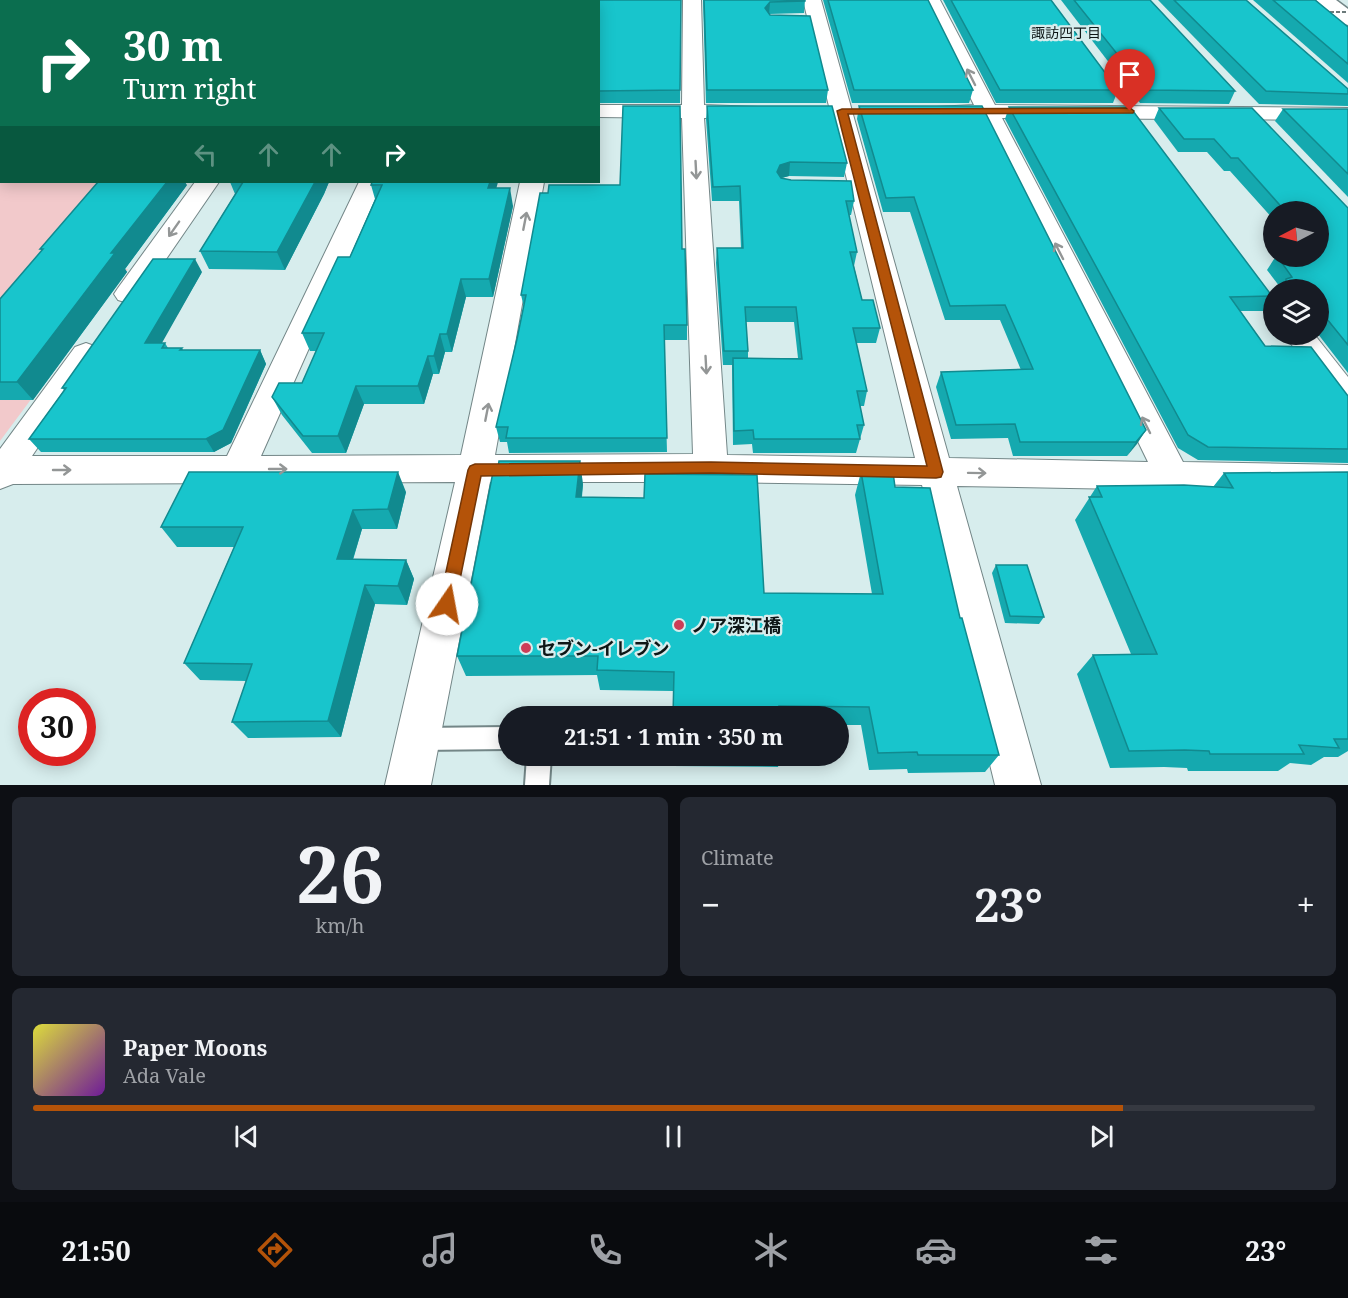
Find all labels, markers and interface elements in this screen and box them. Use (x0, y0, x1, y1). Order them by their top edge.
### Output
text: 30 m (123, 16, 223, 73)
district label: 諏訪四丁目 (1031, 23, 1101, 42)
icon: right (24, 24, 102, 102)
pin (1104, 49, 1155, 111)
icon: arrive (1113, 58, 1146, 91)
one-way arrow (965, 68, 976, 86)
text: Turn right (123, 70, 256, 107)
icon: left (189, 138, 222, 171)
icon: ahead (252, 138, 285, 171)
icon: ahead (315, 138, 348, 171)
icon: right (378, 138, 411, 171)
one-way arrow (691, 160, 702, 180)
north arrow (1263, 201, 1329, 267)
map controls (1263, 201, 1329, 345)
one-way arrow (520, 212, 531, 231)
one-way arrow (168, 221, 180, 237)
one-way arrow (1052, 242, 1064, 260)
button: layers (1263, 279, 1329, 345)
one-way arrow (700, 354, 711, 374)
one-way arrow (481, 403, 493, 422)
one-way arrow (1140, 416, 1152, 434)
one-way arrow (267, 463, 287, 475)
one-way arrow (51, 464, 71, 476)
one-way arrow (966, 468, 986, 479)
position arrow (415, 572, 479, 636)
place label: ノア深江橋 (691, 613, 781, 637)
marker: ノア深江橋 (672, 618, 686, 632)
place label: セブン-イレブン (538, 636, 670, 660)
marker: セブン-イレブン (519, 641, 533, 655)
speed limit sign: 30 (18, 688, 96, 766)
text: 21:51 · 1 min · 350 m (564, 721, 783, 751)
text: 26 (296, 820, 384, 926)
text: Climate (701, 844, 774, 871)
text: 23° (974, 874, 1043, 935)
text: − (701, 882, 720, 927)
text: + (1297, 882, 1315, 927)
text: km/h (315, 912, 365, 939)
text: Paper Moons (123, 1032, 267, 1062)
text: Ada Vale (123, 1062, 206, 1089)
icon: previous (230, 1120, 263, 1153)
icon: pause (657, 1120, 690, 1153)
icon: next (1085, 1120, 1118, 1153)
icon: directions (254, 1229, 296, 1271)
icon: music (419, 1229, 461, 1271)
icon: phone (584, 1229, 626, 1271)
icon: climate (750, 1229, 792, 1271)
icon: car (915, 1229, 957, 1271)
icon: filters (1080, 1229, 1122, 1271)
text: 21:50 (62, 1232, 131, 1269)
text: 23° (1245, 1232, 1286, 1269)

